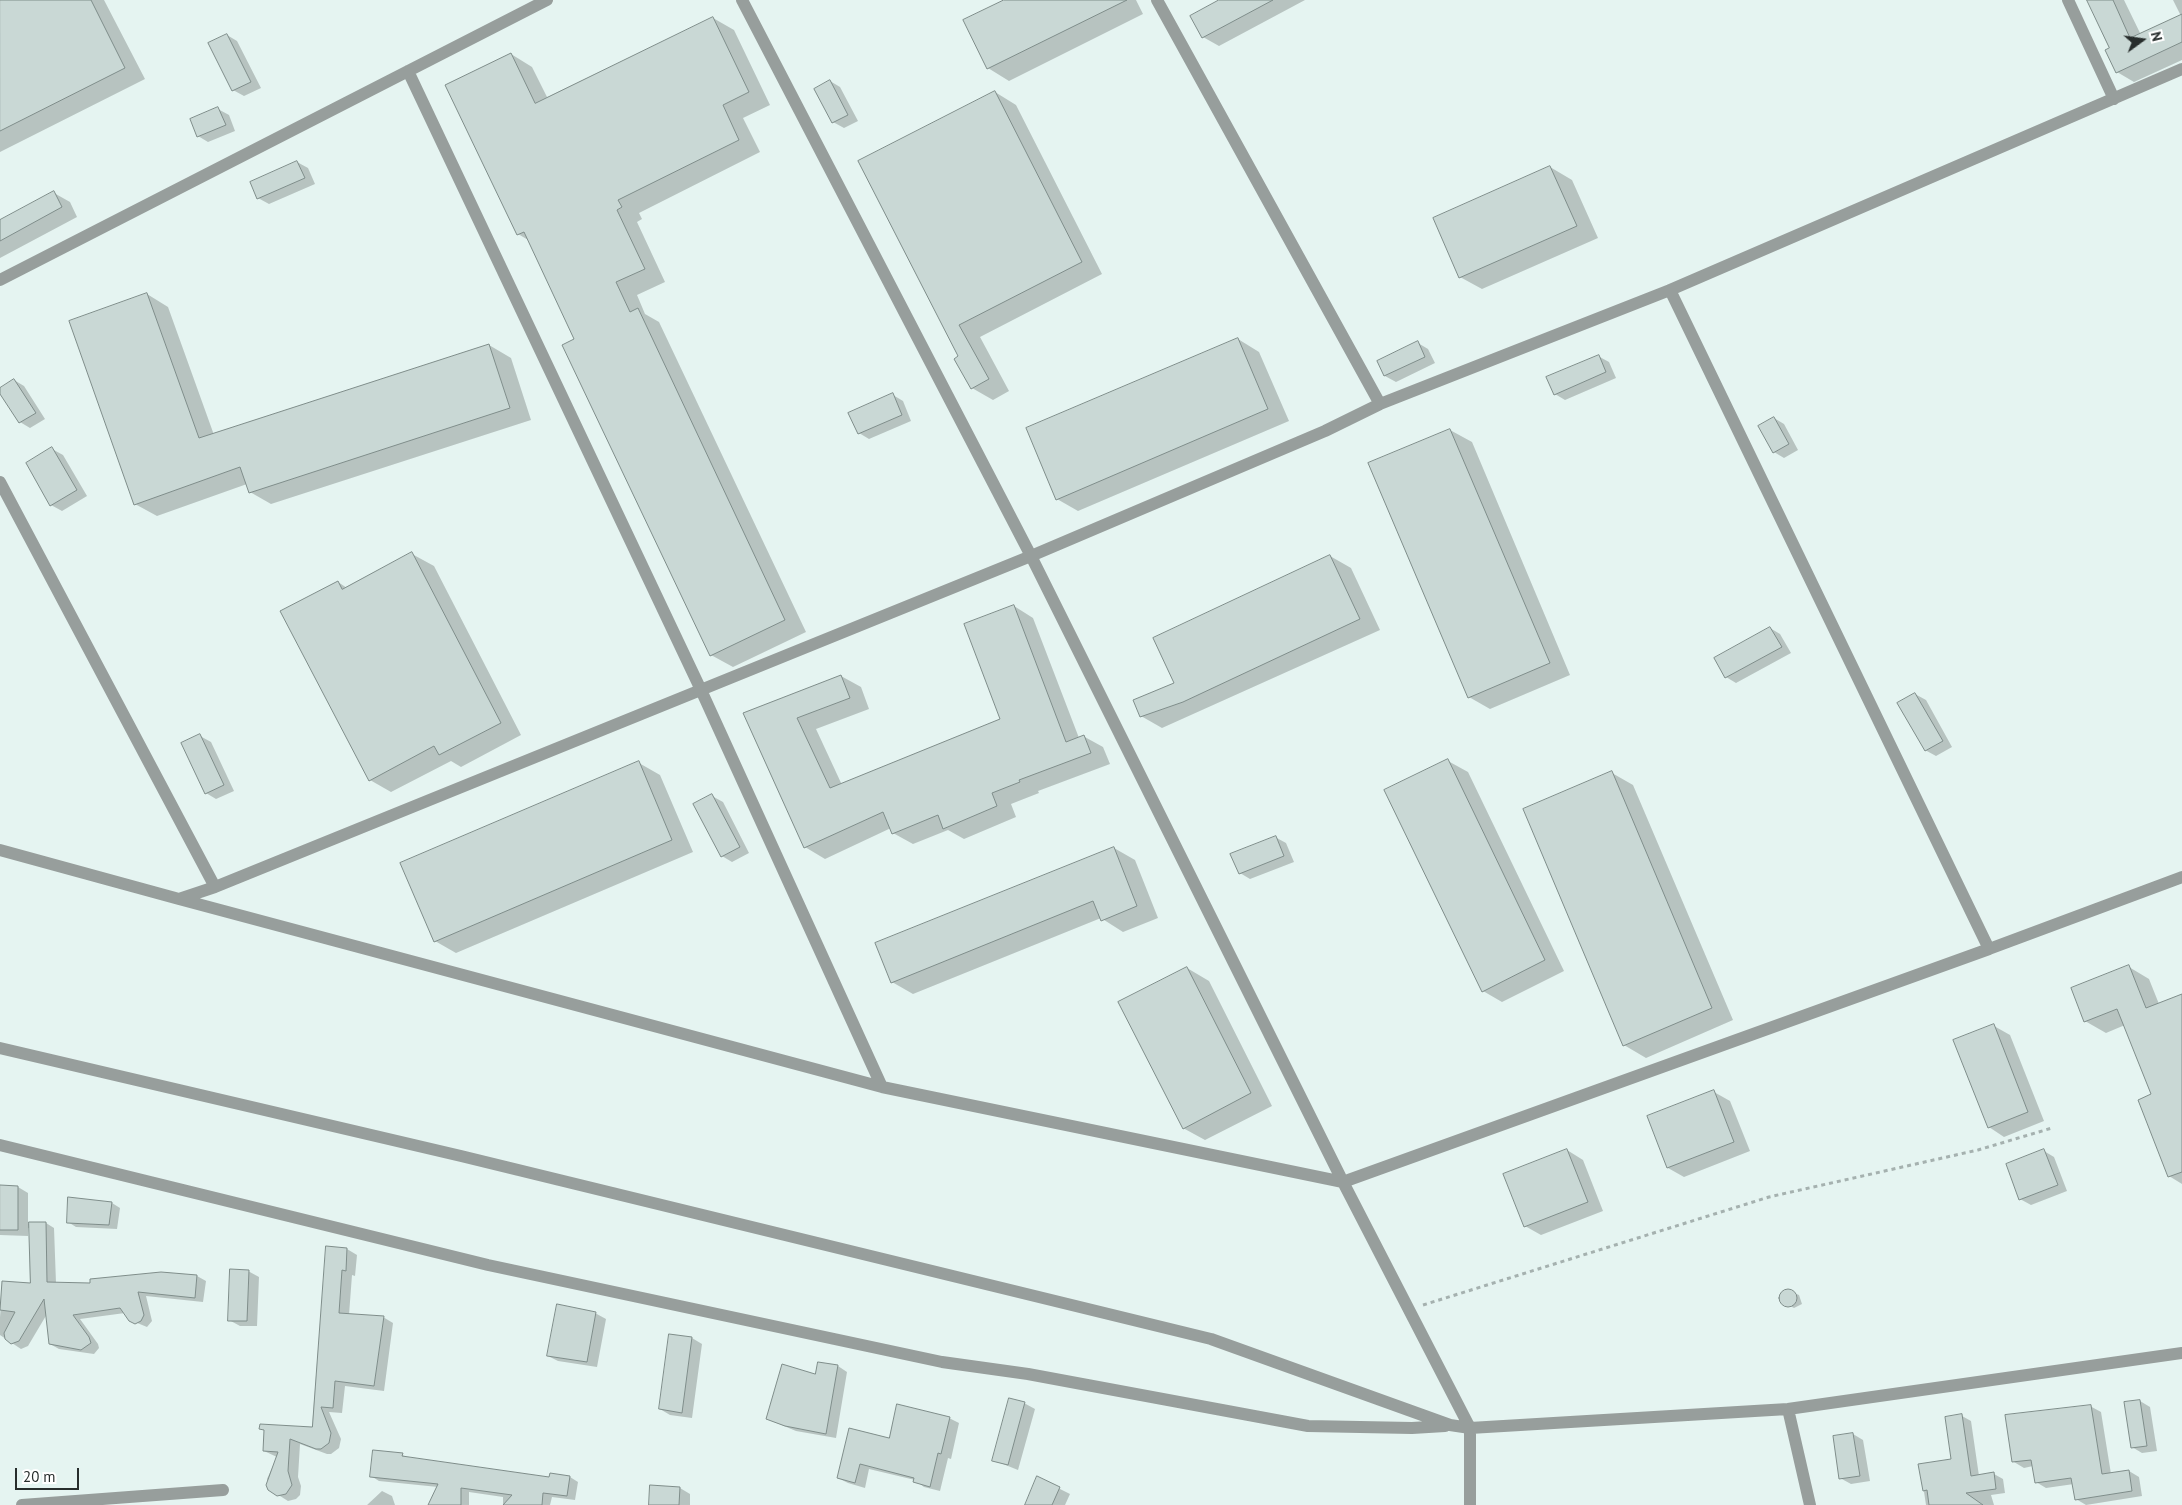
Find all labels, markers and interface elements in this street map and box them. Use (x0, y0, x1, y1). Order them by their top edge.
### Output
north arrow (2117, 15, 2167, 65)
text: N (2147, 30, 2166, 43)
scale bar (18, 1458, 81, 1490)
text: 20 m (23, 1467, 56, 1486)

